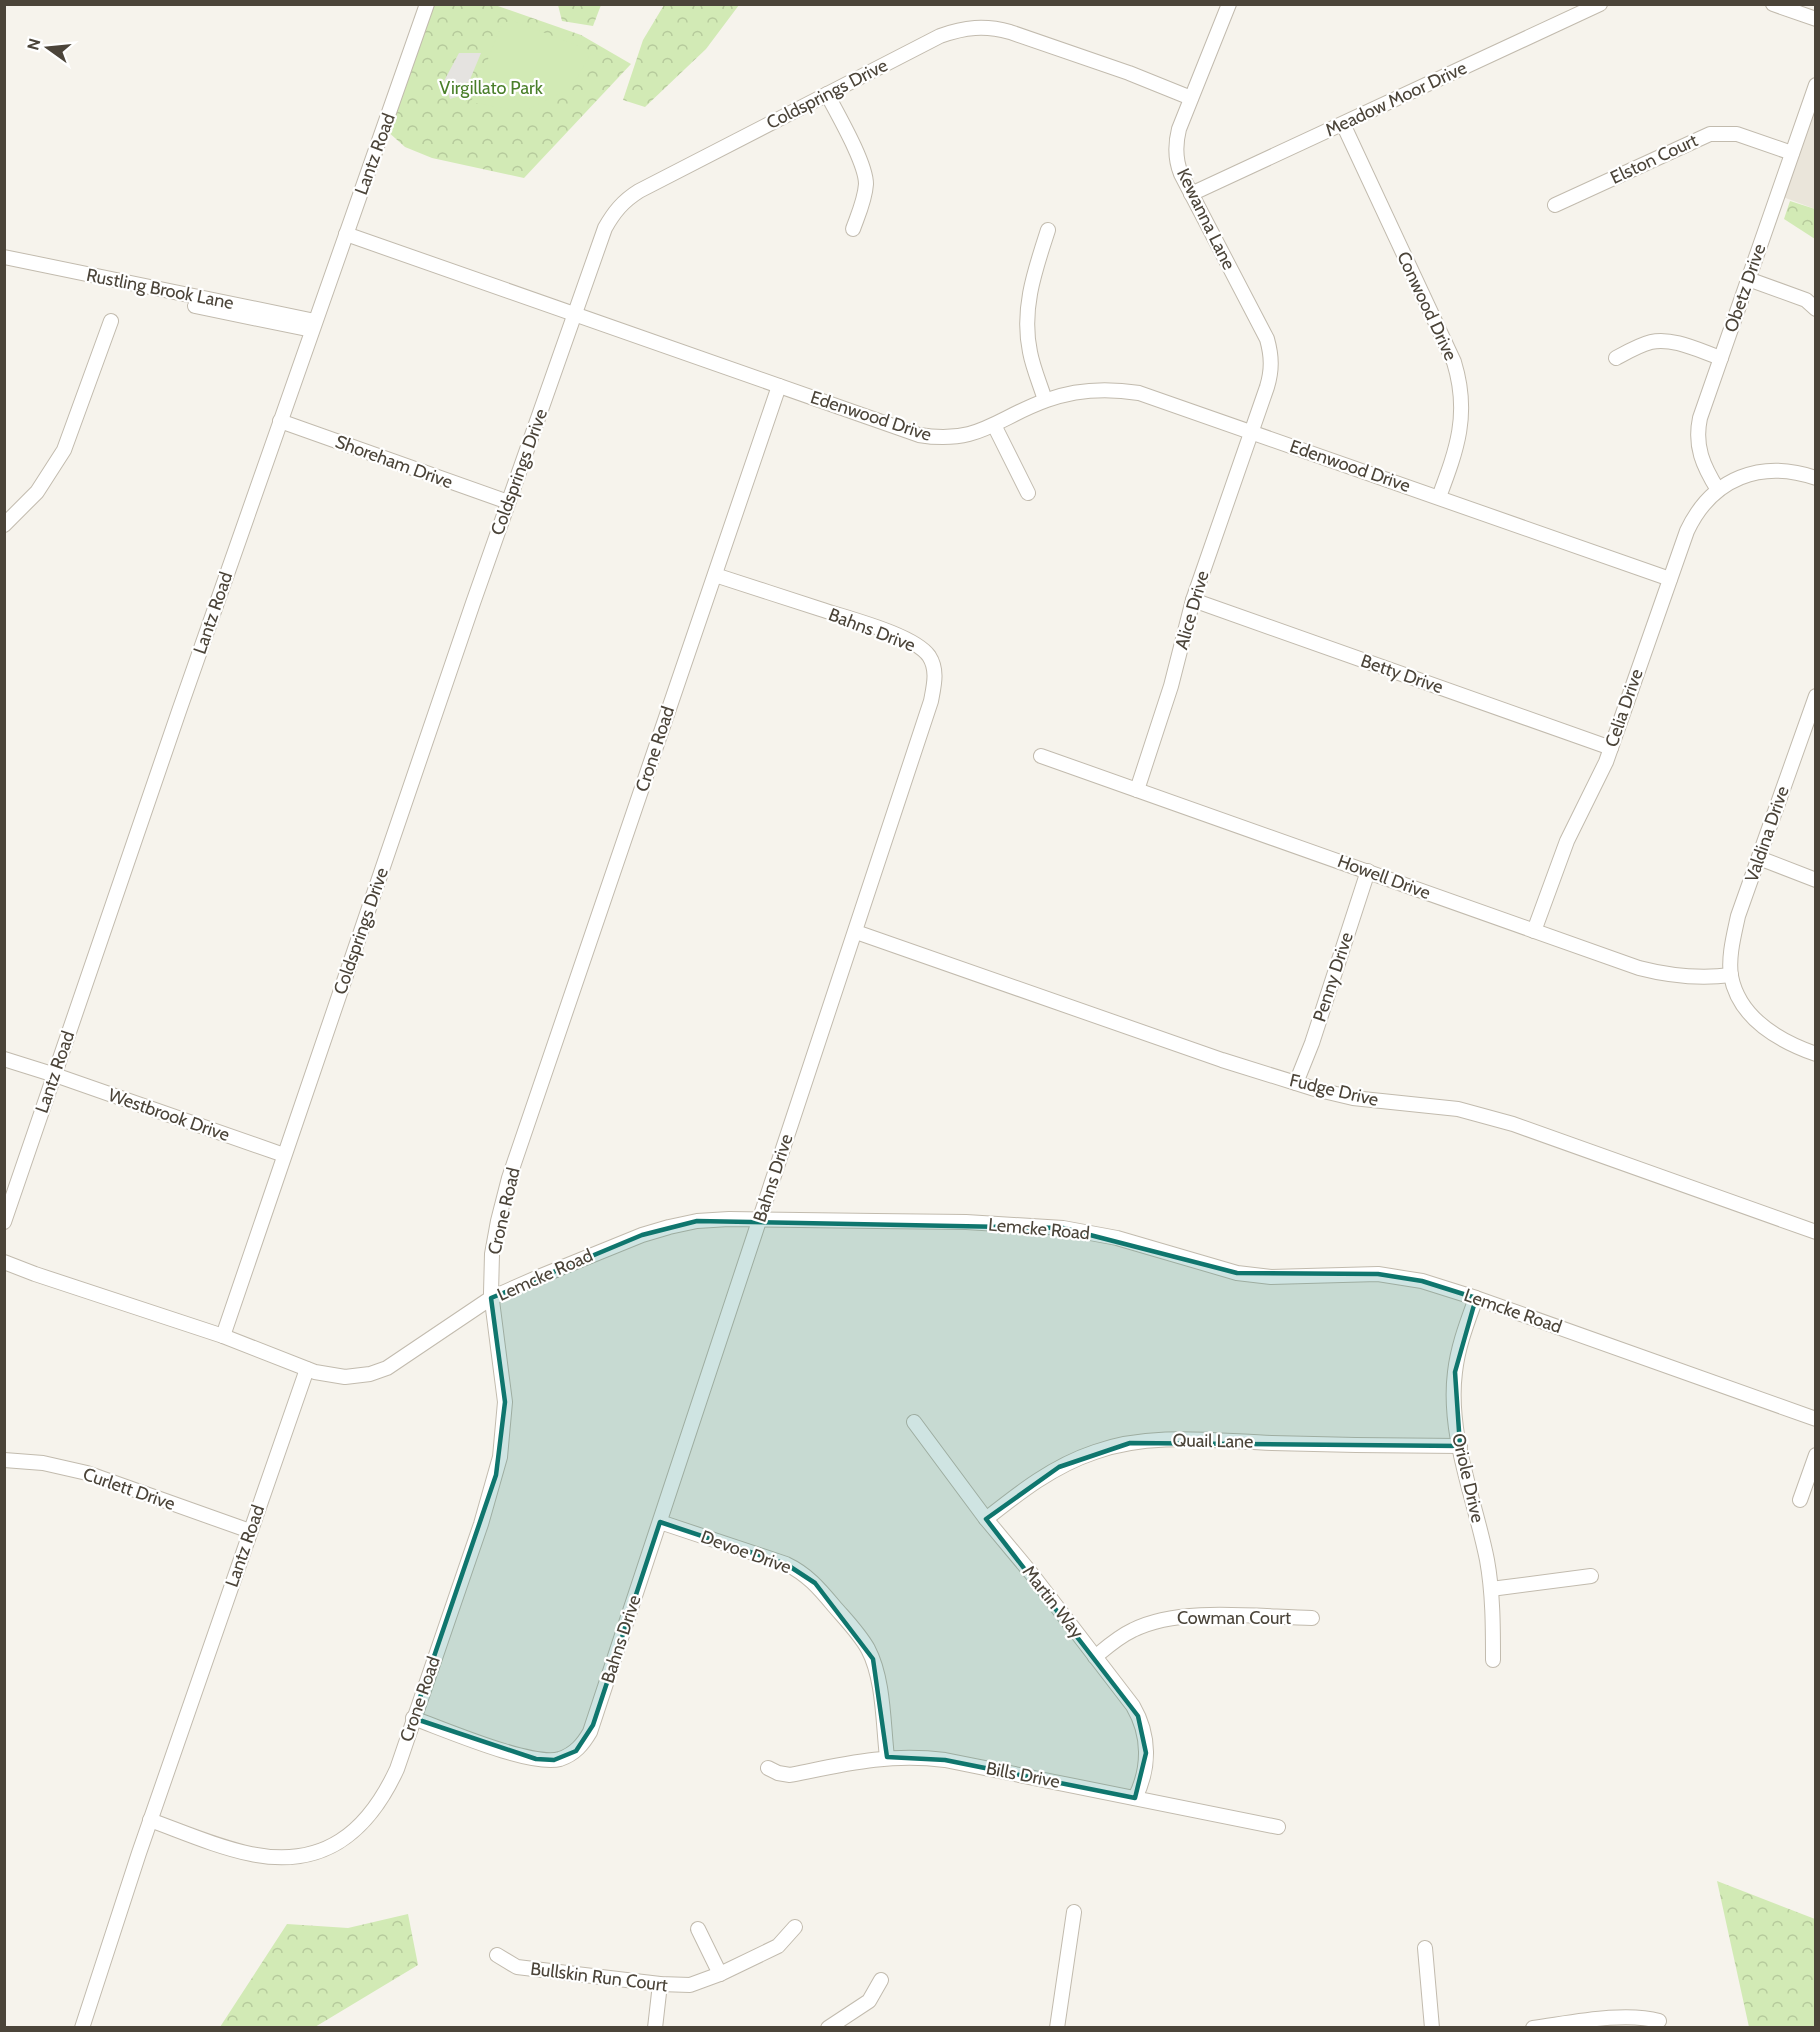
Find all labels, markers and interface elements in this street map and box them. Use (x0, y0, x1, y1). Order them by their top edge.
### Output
north arrow (18, 18, 78, 78)
text: N (23, 36, 45, 52)
street label: Coldsprings Drive (763, 54, 891, 134)
street label: Meadow Moor Drive (1322, 57, 1470, 141)
park label: Virgillato Park (439, 77, 544, 99)
street label: Lantz Road (350, 110, 400, 198)
street label: Elston Court (1607, 129, 1701, 189)
street label: Kewanna Lane (1172, 165, 1240, 273)
street label: Obetz Drive (1720, 241, 1770, 335)
street label: Conwood Drive (1392, 248, 1462, 364)
street label: Rustling Brook Lane (84, 264, 236, 314)
street label: Edenwood Drive (808, 386, 934, 446)
street label: Coldsprings Drive (486, 406, 552, 538)
street label: Shoreham Drive (332, 431, 456, 493)
street label: Edenwood Drive (1287, 435, 1413, 497)
street label: Alice Drive (1170, 568, 1214, 652)
street label: Lantz Road (189, 569, 237, 657)
street label: Bahns Drive (826, 603, 918, 657)
street label: Betty Drive (1358, 650, 1446, 698)
street label: Celia Drive (1600, 666, 1648, 750)
street label: Crone Road (631, 703, 679, 795)
street label: Valdina Drive (1740, 783, 1794, 885)
street label: Howell Drive (1334, 850, 1434, 904)
street label: Coldsprings Drive (329, 865, 393, 997)
street label: Penny Drive (1308, 930, 1358, 1024)
street label: Lantz Road (31, 1028, 79, 1116)
street label: Fudge Drive (1287, 1069, 1381, 1111)
street label: Westbrook Drive (105, 1084, 233, 1146)
street label: Bahns Drive (748, 1131, 798, 1225)
street label: Crone Road (483, 1165, 525, 1257)
street label: Lemcke Road (987, 1214, 1091, 1244)
street label: Lemcke Road (494, 1244, 596, 1306)
street label: Lemcke Road (1461, 1284, 1565, 1338)
street label: Quail Lane (1172, 1429, 1254, 1453)
street label: Oriole Drive (1447, 1431, 1489, 1525)
street label: Curlett Drive (80, 1463, 178, 1515)
street label: Lantz Road (221, 1502, 269, 1590)
street label: Devoe Drive (698, 1526, 794, 1578)
street label: Martin Way (1018, 1561, 1088, 1643)
street label: Bahns Drive (596, 1592, 646, 1686)
street label: Cowman Court (1177, 1607, 1291, 1629)
street label: Crone Road (395, 1653, 445, 1745)
street label: Bills Drive (984, 1757, 1062, 1793)
street label: Bullskin Run Court (529, 1958, 669, 1996)

